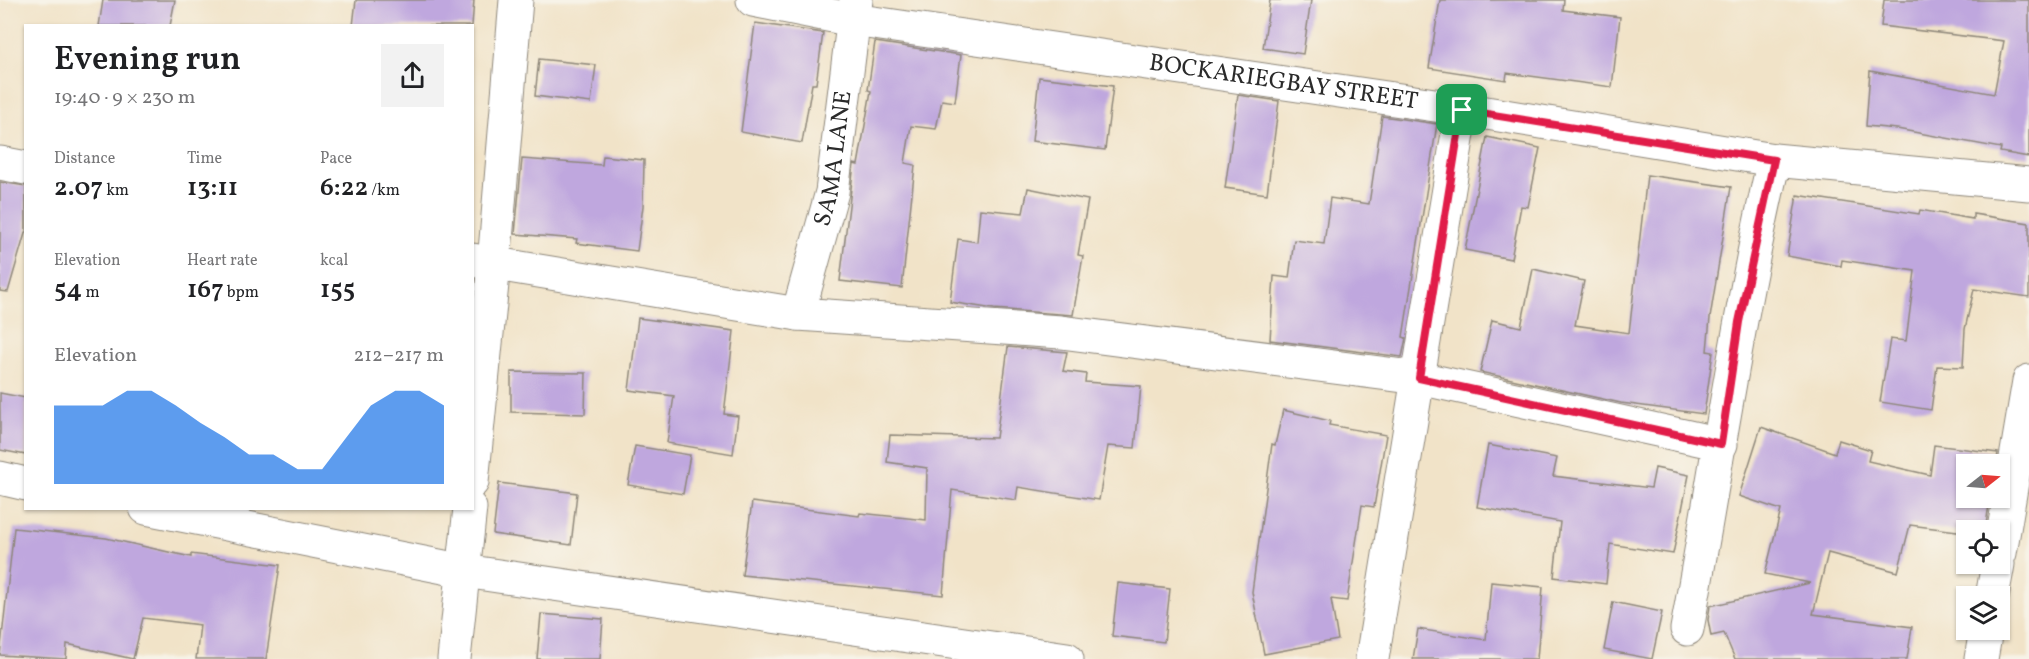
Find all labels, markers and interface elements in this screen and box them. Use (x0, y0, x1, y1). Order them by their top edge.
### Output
text: Evening run (54, 38, 241, 84)
button: share (381, 44, 444, 107)
street label: BOCKARIEGBAY STREET (1147, 46, 1420, 119)
text: 19:40 · 9 × 230 m (54, 84, 195, 112)
pin (1436, 84, 1487, 135)
street label: SAMA LANE (806, 89, 861, 230)
icon: arrive (1445, 93, 1478, 126)
text: Distance (54, 148, 115, 170)
text: Time (187, 148, 222, 170)
text: Pace (320, 148, 352, 170)
text: 2.07 (54, 170, 103, 206)
text: 13:11 (187, 170, 238, 206)
text: 6:22 (320, 170, 368, 206)
text: km (103, 180, 129, 202)
text: /km (368, 180, 400, 202)
text: Elevation (54, 250, 121, 272)
text: Heart rate (187, 250, 258, 272)
text: kcal (320, 250, 348, 272)
text: 54 (54, 272, 82, 308)
text: 167 (187, 272, 224, 308)
text: 155 (320, 272, 355, 308)
text: m (82, 282, 100, 304)
text: bpm (224, 282, 259, 304)
text: Elevation (54, 342, 137, 370)
text: 212–217 m (354, 342, 444, 370)
north arrow (1956, 454, 2010, 508)
map controls (1956, 454, 2010, 640)
button: locate (1956, 520, 2010, 574)
button: layers (1956, 586, 2010, 640)

